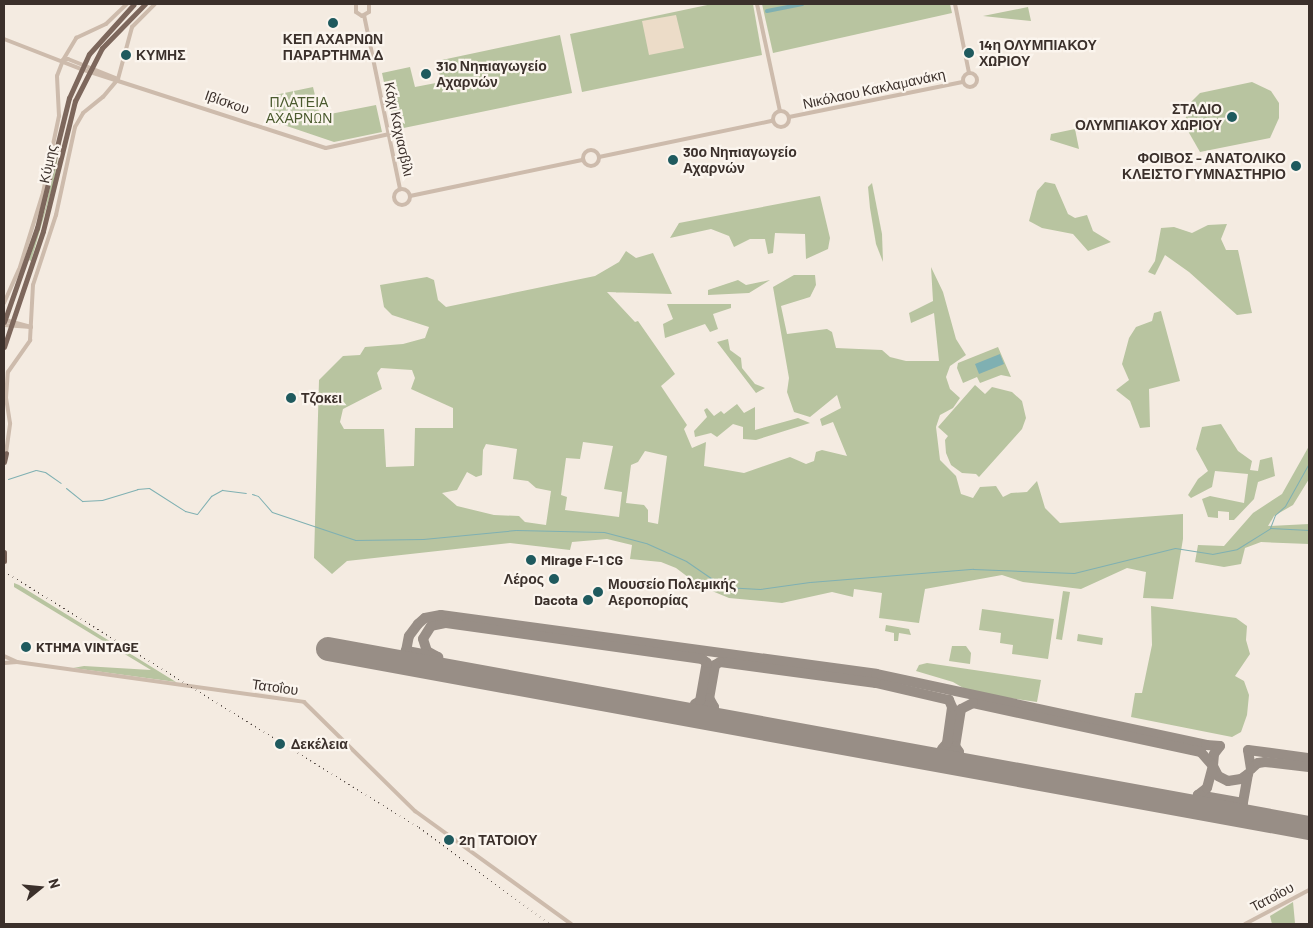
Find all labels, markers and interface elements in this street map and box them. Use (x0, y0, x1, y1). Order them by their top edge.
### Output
marker: ΚΕΠ ΑΧΑΡΝΩΝ ΠΑΡΑΡΤΗΜΑ Δ (327, 17, 339, 29)
place label: ΚΕΠ ΑΧΑΡΝΩΝ ΠΑΡΑΡΤΗΜΑ Δ (283, 31, 383, 64)
place label: 14η ΟΛΥΜΠΙΑΚΟΥ ΧΩΡΙΟΥ (979, 37, 1097, 70)
place label: ΚΥΜΗΣ (136, 47, 186, 63)
marker: 14η ΟΛΥΜΠΙΑΚΟΥ ΧΩΡΙΟΥ (963, 47, 975, 59)
marker: ΚΥΜΗΣ (120, 49, 132, 61)
place label: 31ο Νηπιαγωγείο Αχαρνών (436, 58, 547, 90)
street label: Νικόλαου Κακλαμανάκη (801, 66, 947, 112)
marker: 31ο Νηπιαγωγείο Αχαρνών (420, 68, 432, 80)
street label: Κάχι Καχιασβίλι (381, 80, 417, 178)
street label: Ιβίσκου (203, 87, 251, 117)
park label: ΠΛΑΤΕΙΑ ΑΧΑΡΝΩΝ (266, 94, 332, 126)
place label: ΣΤΑΔΙΟ ΟΛΥΜΠΙΑΚΟΥ ΧΩΡΙΟΥ (1075, 101, 1222, 134)
marker: ΣΤΑΔΙΟ ΟΛΥΜΠΙΑΚΟΥ ΧΩΡΙΟΥ (1226, 111, 1238, 123)
street label: Κύμης (36, 143, 60, 185)
place label: 30ο Νηπιαγωγείο Αχαρνών (683, 144, 797, 176)
place label: ΦΟΙΒΟΣ - ΑΝΑΤΟΛΙΚΟ ΚΛΕΙΣΤΟ ΓΥΜΝΑΣΤΗΡΙΟ (1122, 150, 1286, 182)
marker: 30ο Νηπιαγωγείο Αχαρνών (667, 154, 679, 166)
marker: ΦΟΙΒΟΣ - ΑΝΑΤΟΛΙΚΟ ΚΛΕΙΣΤΟ ΓΥΜΝΑΣΤΗΡΙΟ (1290, 160, 1302, 172)
place label: Τζοκει (301, 390, 342, 406)
marker: Τζοκει (285, 392, 297, 404)
place label: Mirage F-1 CG (541, 552, 623, 568)
marker: Mirage F-1 CG (525, 554, 537, 566)
place label: Λέρος (504, 571, 544, 587)
marker: Λέρος (548, 573, 560, 585)
place label: Μουσείο Πολεμικής Αεροπορίας (608, 576, 736, 608)
marker: Μουσείο Πολεμικής Αεροπορίας (592, 586, 604, 598)
place label: Dacota (534, 592, 578, 608)
marker: Dacota (582, 594, 594, 606)
place label: KTHMA VINTAGE (36, 639, 139, 655)
marker: KTHMA VINTAGE (20, 641, 32, 653)
street label: Τατοΐου (251, 675, 299, 699)
place label: Δεκέλεια (291, 736, 348, 752)
marker: Δεκέλεια (273, 737, 287, 751)
place label: 2η ΤΑΤΟΙΟΥ (459, 832, 538, 848)
marker: 2η ΤΑΤΟΙΟΥ (443, 834, 455, 846)
north arrow (15, 863, 65, 913)
text: N (45, 877, 64, 890)
street label: Τατοΐου (1247, 879, 1297, 915)

